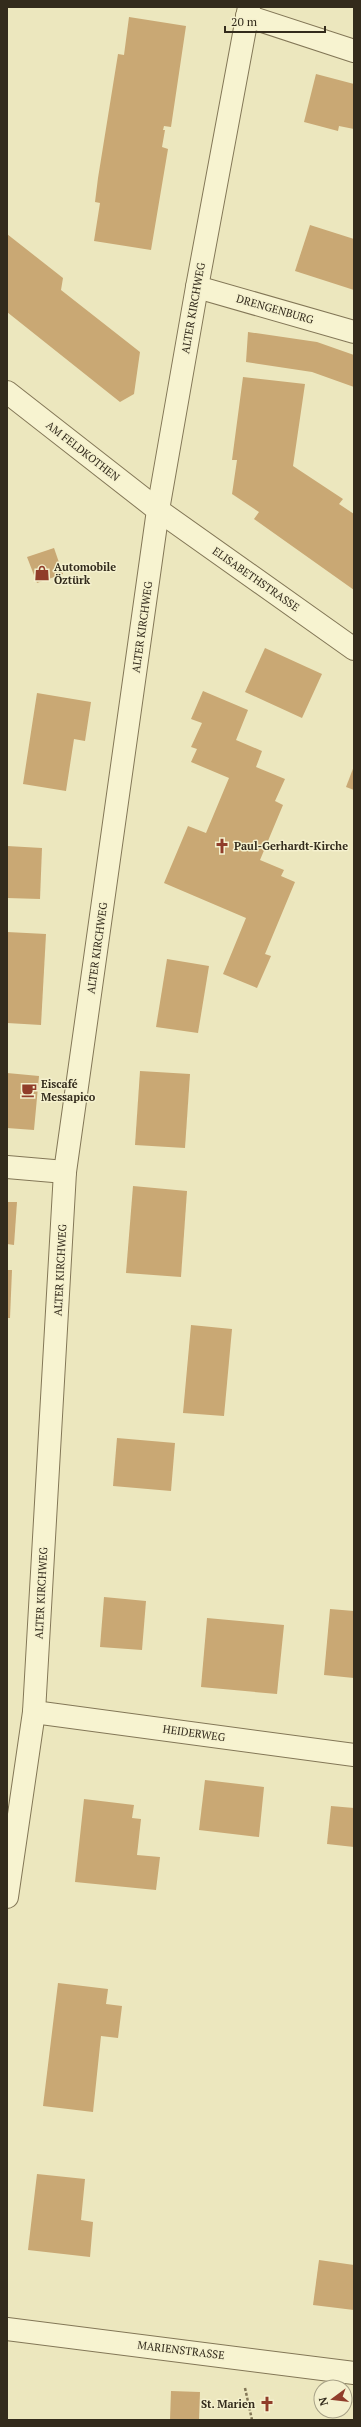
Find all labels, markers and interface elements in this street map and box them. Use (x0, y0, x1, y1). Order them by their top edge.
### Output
scale bar (225, 8, 325, 34)
text: 20 m (231, 14, 258, 29)
street label: ALTER KIRCHWEG (178, 261, 208, 355)
street label: DRENGENBURG (235, 291, 316, 327)
street label: AM FELDKOTHEN (43, 418, 123, 484)
street label: ELISABETHSTRASSE (210, 544, 302, 614)
place label: Automobile Öztürk (54, 560, 116, 587)
shop icon: Automobile Öztürk (33, 564, 51, 582)
street label: ALTER KIRCHWEG (129, 580, 155, 674)
church icon: Paul-Gerhardt-Kirche (213, 837, 231, 855)
place label: Paul-Gerhardt-Kirche (234, 839, 348, 853)
street label: ALTER KIRCHWEG (84, 901, 110, 995)
place label: Eiscafé Messapico (41, 1077, 96, 1104)
cafe icon: Eiscafé Messapico (20, 1081, 38, 1099)
street label: ALTER KIRCHWEG (51, 1223, 69, 1316)
street label: ALTER KIRCHWEG (32, 1546, 50, 1639)
street label: HEIDERWEG (162, 1722, 227, 1744)
street label: MARIENSTRASSE (137, 2338, 225, 2362)
north arrow (313, 2379, 353, 2419)
church icon: St. Marien (258, 2395, 276, 2413)
text: N (315, 2395, 331, 2407)
place label: St. Marien (201, 2397, 255, 2411)

